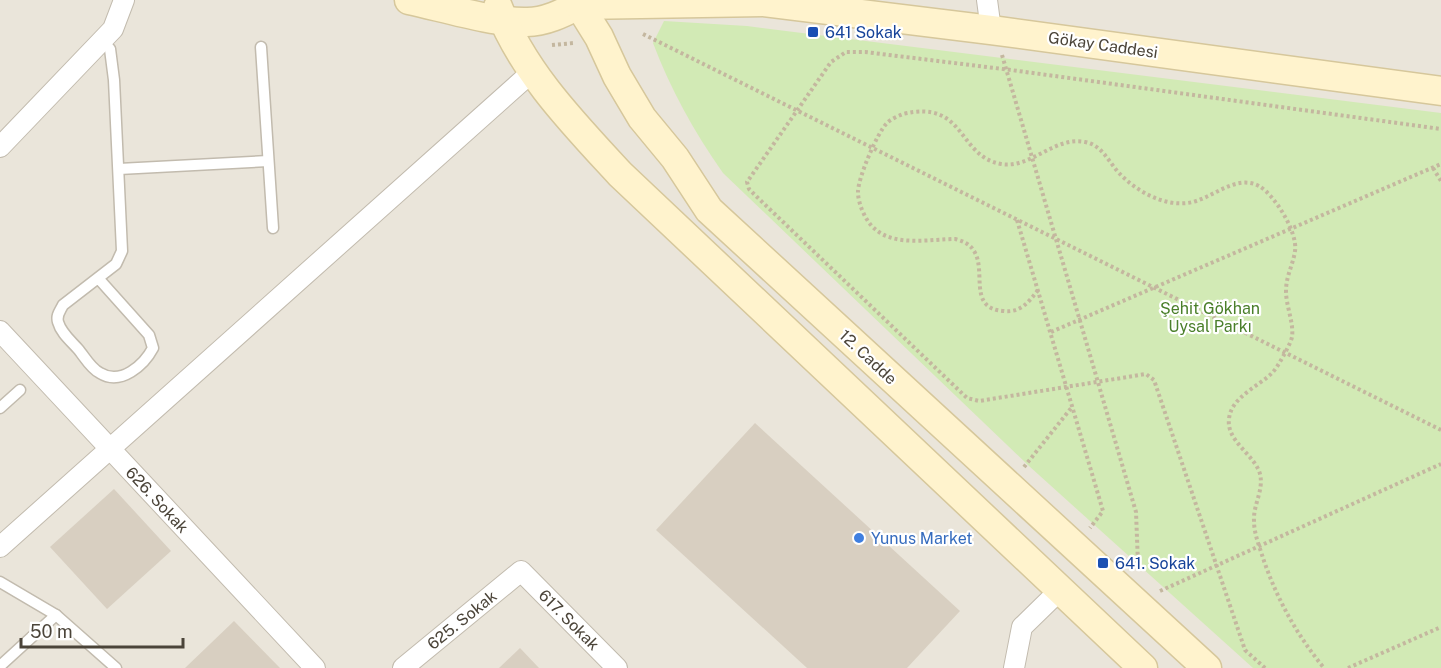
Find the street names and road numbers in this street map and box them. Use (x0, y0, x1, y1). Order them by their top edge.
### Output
street label: Gökay Caddesi (1047, 28, 1159, 62)
street label: 12. Cadde (835, 326, 901, 388)
street label: 626. Sokak (122, 463, 192, 537)
street label: 625. Sokak (424, 586, 500, 654)
street label: 617. Sokak (535, 586, 603, 654)

